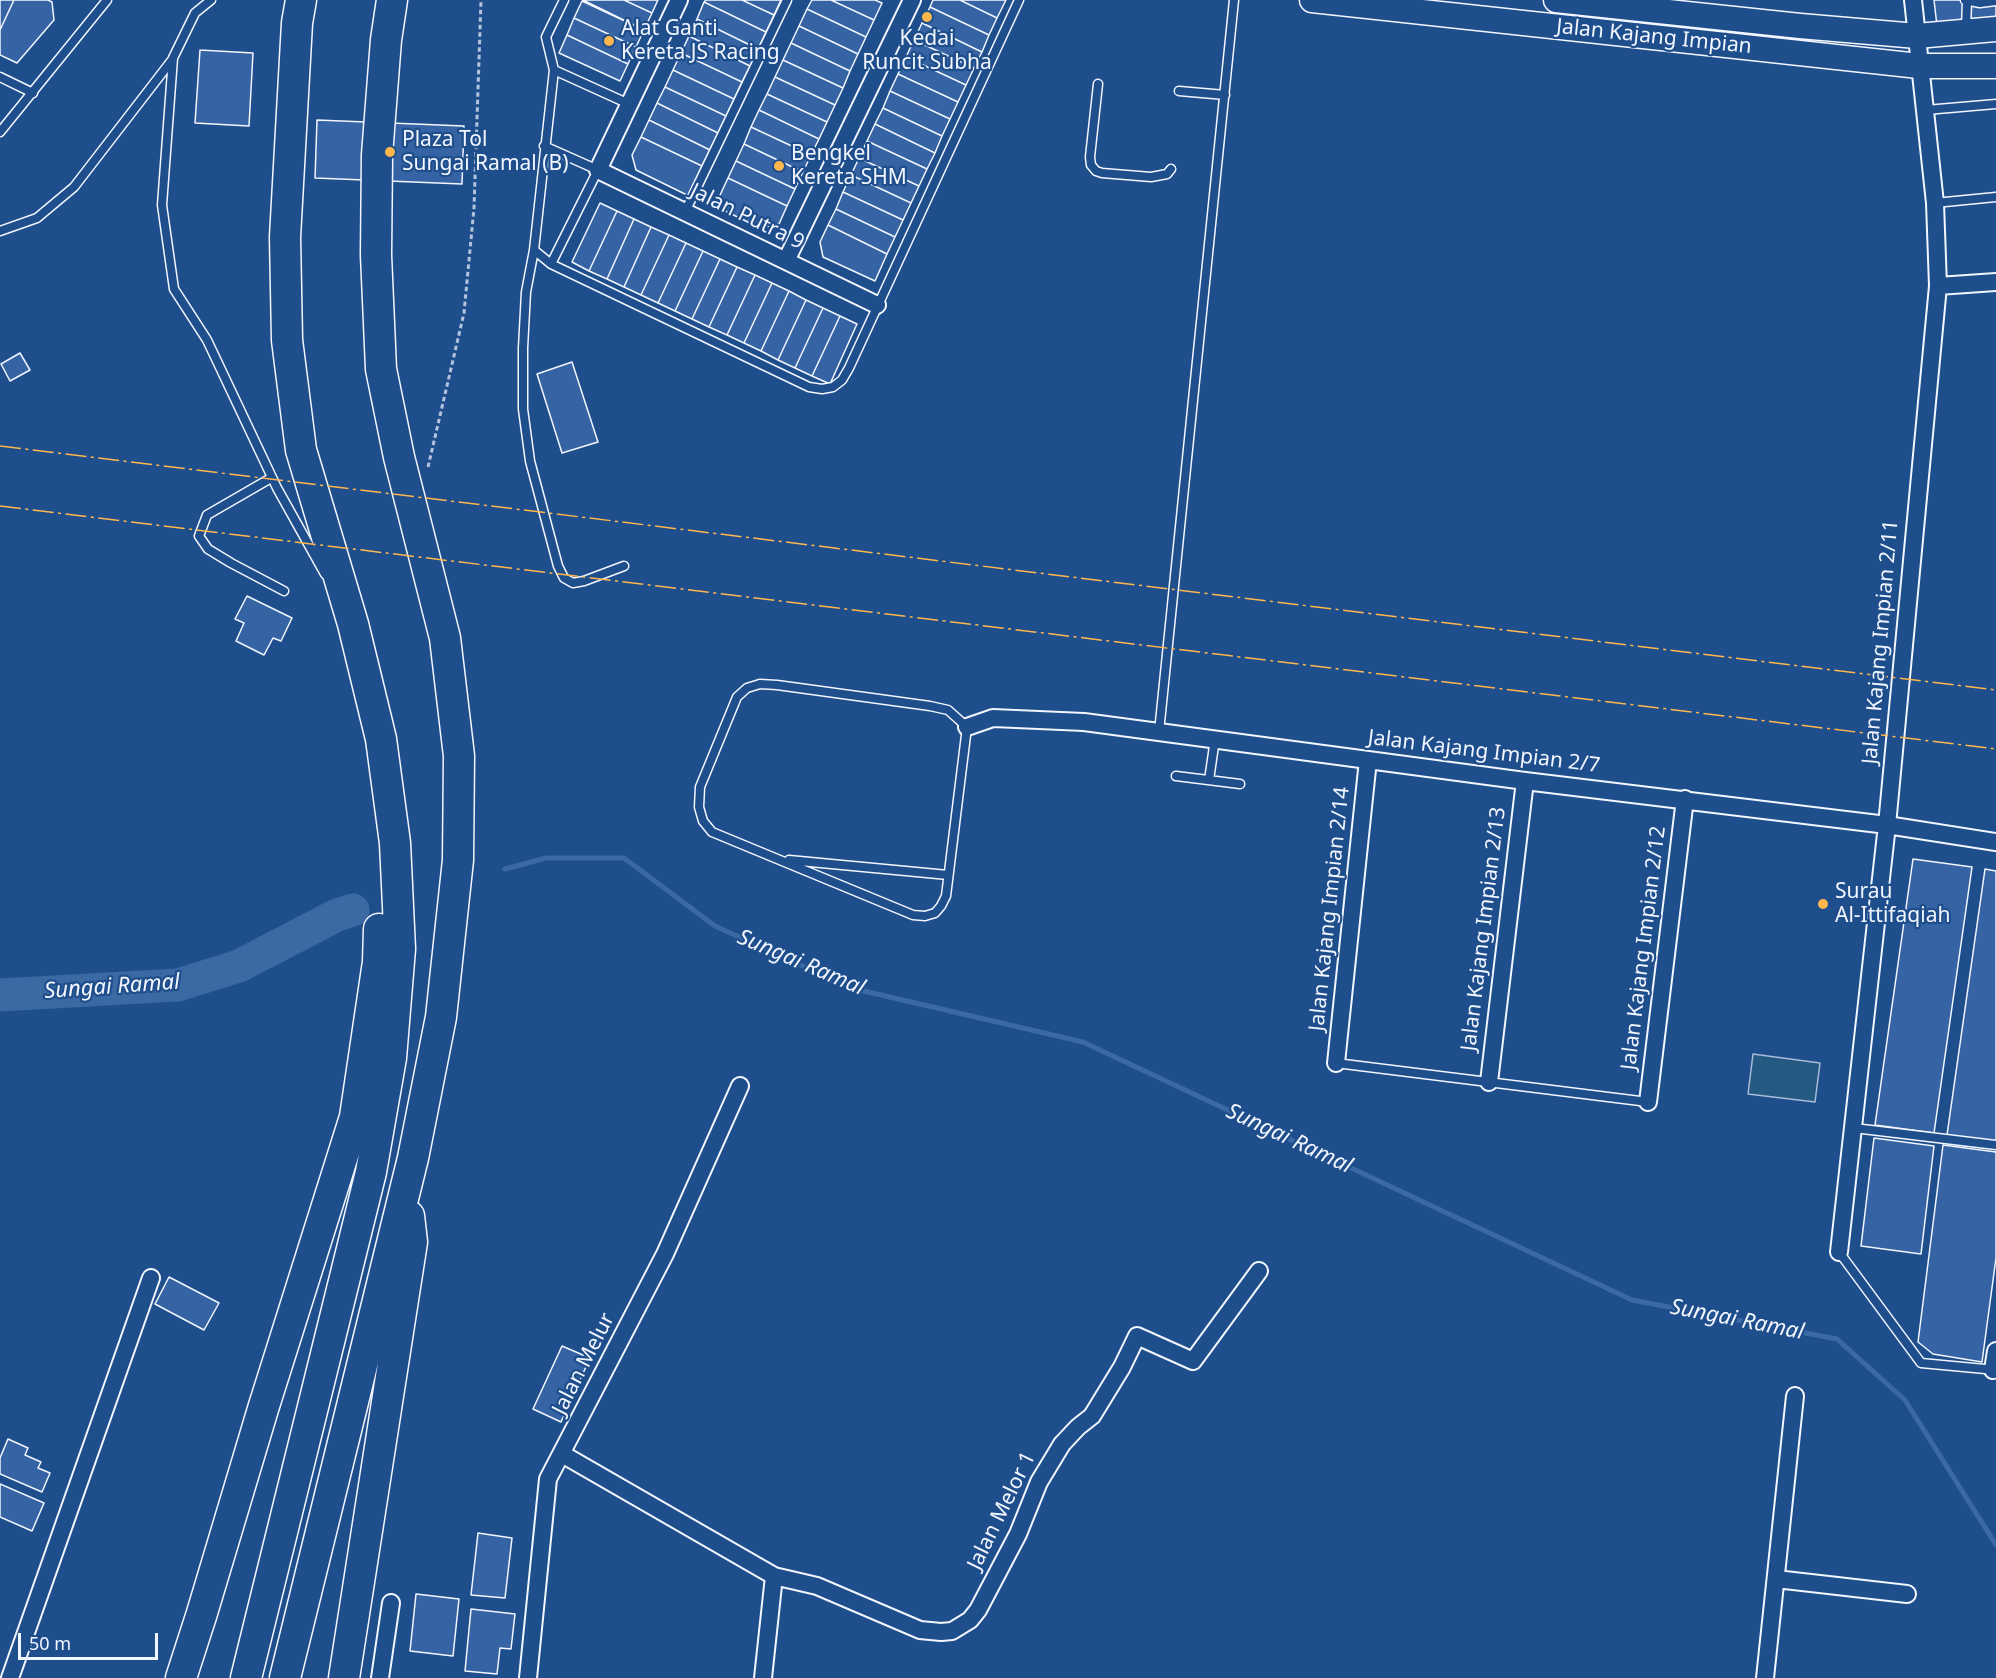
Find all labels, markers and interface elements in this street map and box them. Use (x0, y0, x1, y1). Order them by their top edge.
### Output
marker: Kedai Runcit Subha (920, 10, 934, 24)
street label: Jalan Kajang Impian (1555, 14, 1753, 60)
place label: Alat Ganti Kereta JS Racing (621, 16, 780, 66)
place label: Kedai Runcit Subha (862, 26, 992, 76)
marker: Alat Ganti Kereta JS Racing (602, 34, 616, 48)
place label: Plaza Tol Sungai Ramal (B) (402, 127, 568, 177)
place label: Bengkel Kereta SHM (791, 141, 907, 191)
marker: Plaza Tol Sungai Ramal (B) (383, 145, 397, 159)
marker: Bengkel Kereta SHM (772, 159, 786, 173)
street label: Jalan Putra 9 (686, 179, 808, 255)
street label: Jalan Kajang Impian 2/11 (1858, 519, 1904, 765)
street label: Jalan Kajang Impian 2/7 (1367, 725, 1601, 779)
street label: Jalan Kajang Impian 2/14 (1305, 786, 1355, 1032)
street label: Jalan Kajang Impian 2/13 (1457, 806, 1511, 1052)
street label: Jalan Kajang Impian 2/12 (1617, 825, 1671, 1071)
place label: Surau Al-Ittifaqiah (1835, 879, 1950, 929)
marker: Surau Al-Ittifaqiah (1816, 897, 1830, 911)
water label: Sungai Ramal (733, 924, 869, 1002)
water label: Sungai Ramal (43, 969, 181, 1005)
water label: Sungai Ramal (1222, 1098, 1356, 1180)
water label: Sungai Ramal (1668, 1294, 1806, 1346)
street label: Jalan Melur (548, 1309, 620, 1419)
street label: Jalan Melor 1 (963, 1448, 1041, 1574)
scale bar (21, 1621, 160, 1659)
text: 50 m (29, 1631, 71, 1655)

